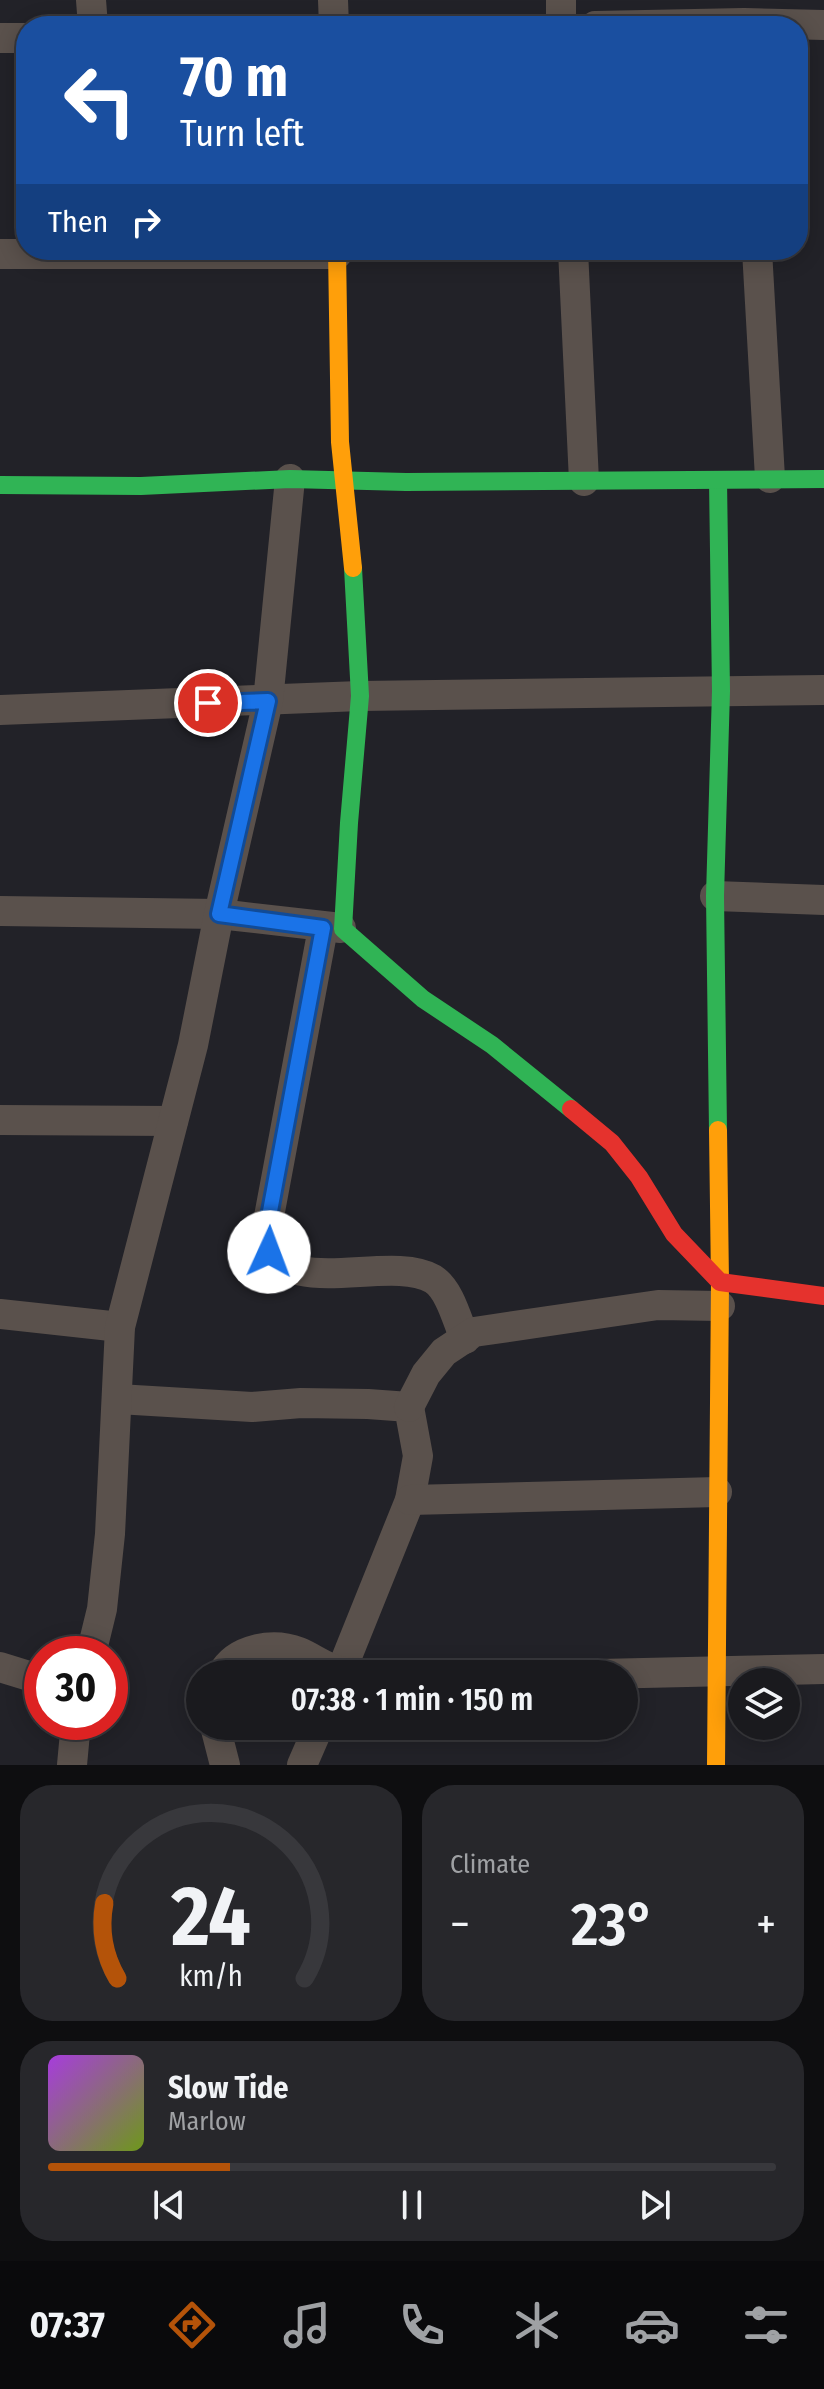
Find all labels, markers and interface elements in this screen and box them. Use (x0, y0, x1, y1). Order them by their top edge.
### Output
text: 70 m (180, 44, 288, 111)
icon: left (48, 48, 152, 152)
text: Turn left (180, 112, 304, 156)
icon: right (124, 200, 168, 244)
text: Then (48, 204, 108, 240)
pin (174, 669, 242, 737)
icon: arrive (186, 681, 230, 725)
position arrow (227, 1210, 311, 1294)
speed limit sign: 30 (24, 1636, 128, 1740)
map controls (728, 1668, 800, 1740)
button: layers (728, 1668, 800, 1740)
text: 07:38 · 1 min · 150 m (291, 1682, 533, 1718)
text: Climate (450, 1849, 530, 1880)
text: 24 (170, 1867, 251, 1967)
text: 23° (571, 1889, 655, 1961)
text: − (450, 1898, 470, 1951)
text: + (756, 1898, 776, 1951)
text: km/h (179, 1959, 243, 1994)
text: Slow Tide (168, 2070, 289, 2106)
text: Marlow (168, 2106, 246, 2137)
icon: previous (147, 2183, 191, 2227)
icon: pause (390, 2183, 434, 2227)
icon: next (633, 2183, 677, 2227)
icon: directions (164, 2297, 220, 2353)
icon: music (279, 2297, 335, 2353)
icon: phone (394, 2297, 450, 2353)
icon: climate (509, 2297, 565, 2353)
icon: car (624, 2297, 680, 2353)
icon: filters (738, 2297, 794, 2353)
text: 07:37 (29, 2303, 105, 2347)

